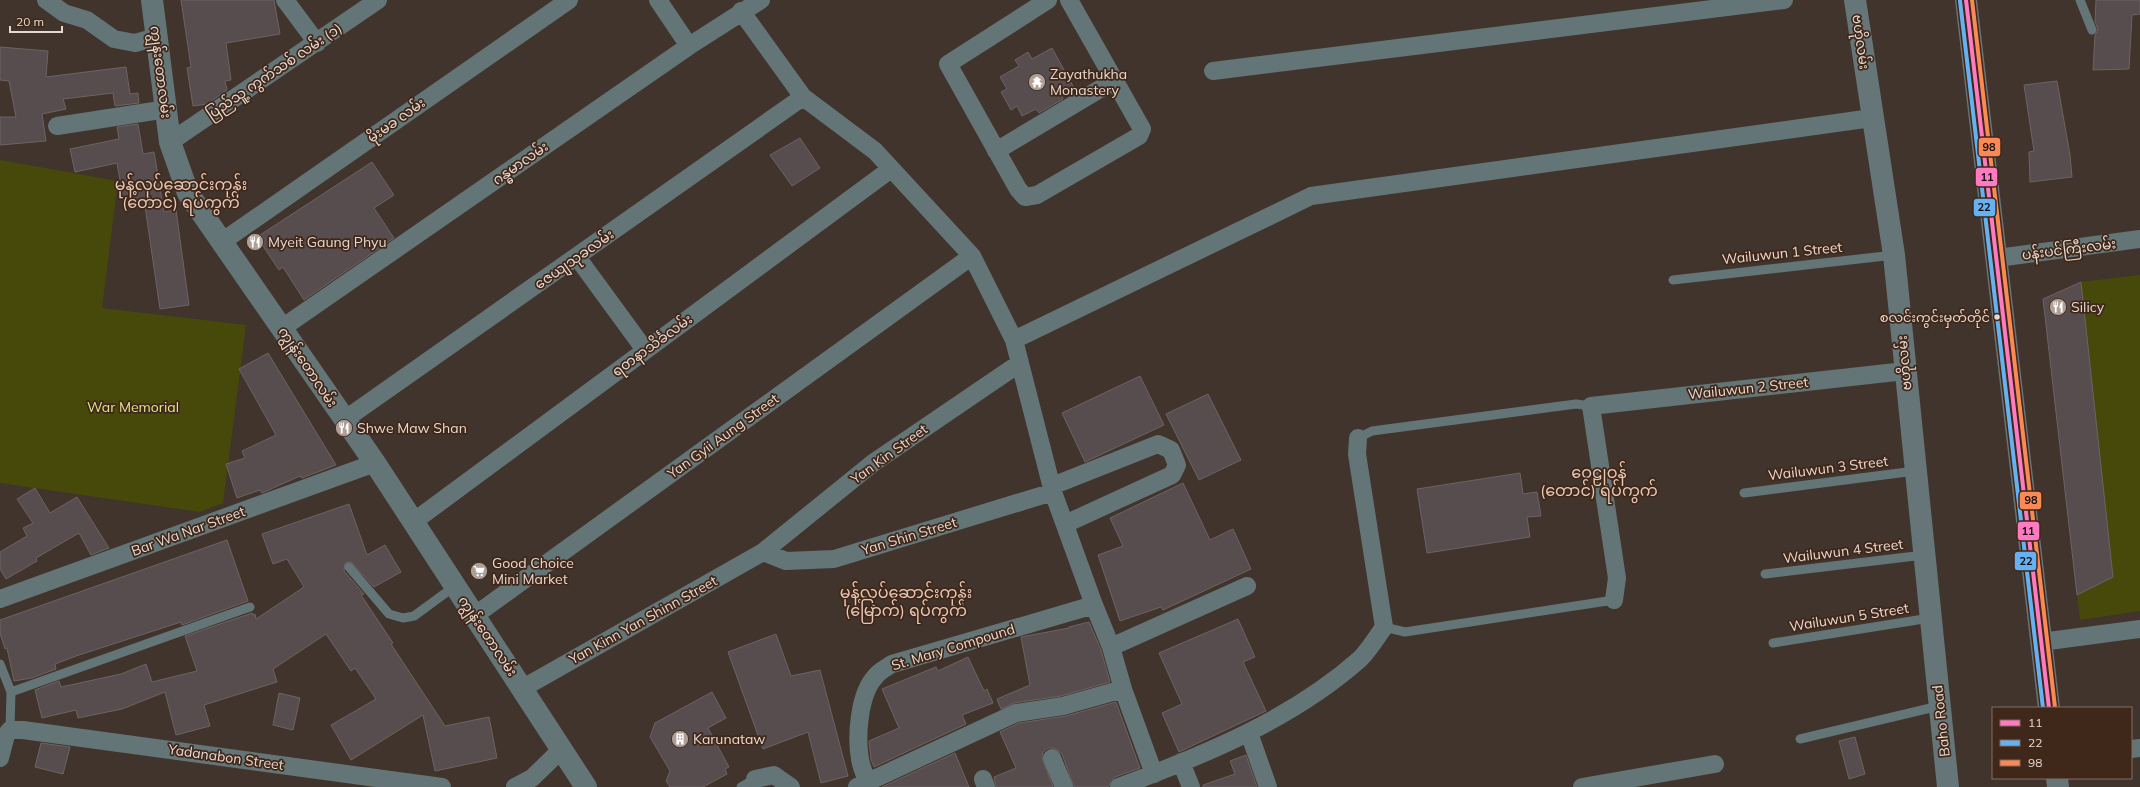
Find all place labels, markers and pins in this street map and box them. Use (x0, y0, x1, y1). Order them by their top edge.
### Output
place label: Zayathukha Monastery (1050, 65, 1127, 99)
temple icon: Zayathukha Monastery (1027, 72, 1047, 92)
restaurant icon: Myeit Gaung Phyu (245, 232, 265, 252)
place label: Myeit Gaung Phyu (268, 233, 387, 251)
restaurant icon: Silicy (2048, 297, 2068, 317)
place label: Silicy (2071, 298, 2105, 316)
place label: စလင်းကွင်းမှတ်တိုင် (1880, 309, 1990, 328)
marker: စလင်းကွင်းမှတ်တိုင် (1992, 312, 2002, 322)
restaurant icon: Shwe Maw Shan (334, 418, 354, 438)
place label: Shwe Maw Shan (357, 419, 467, 437)
place label: Good Choice Mini Market (492, 554, 574, 588)
supermarket icon: Good Choice Mini Market (469, 561, 489, 581)
building icon: Karunataw (670, 729, 690, 749)
place label: Karunataw (693, 730, 765, 748)

